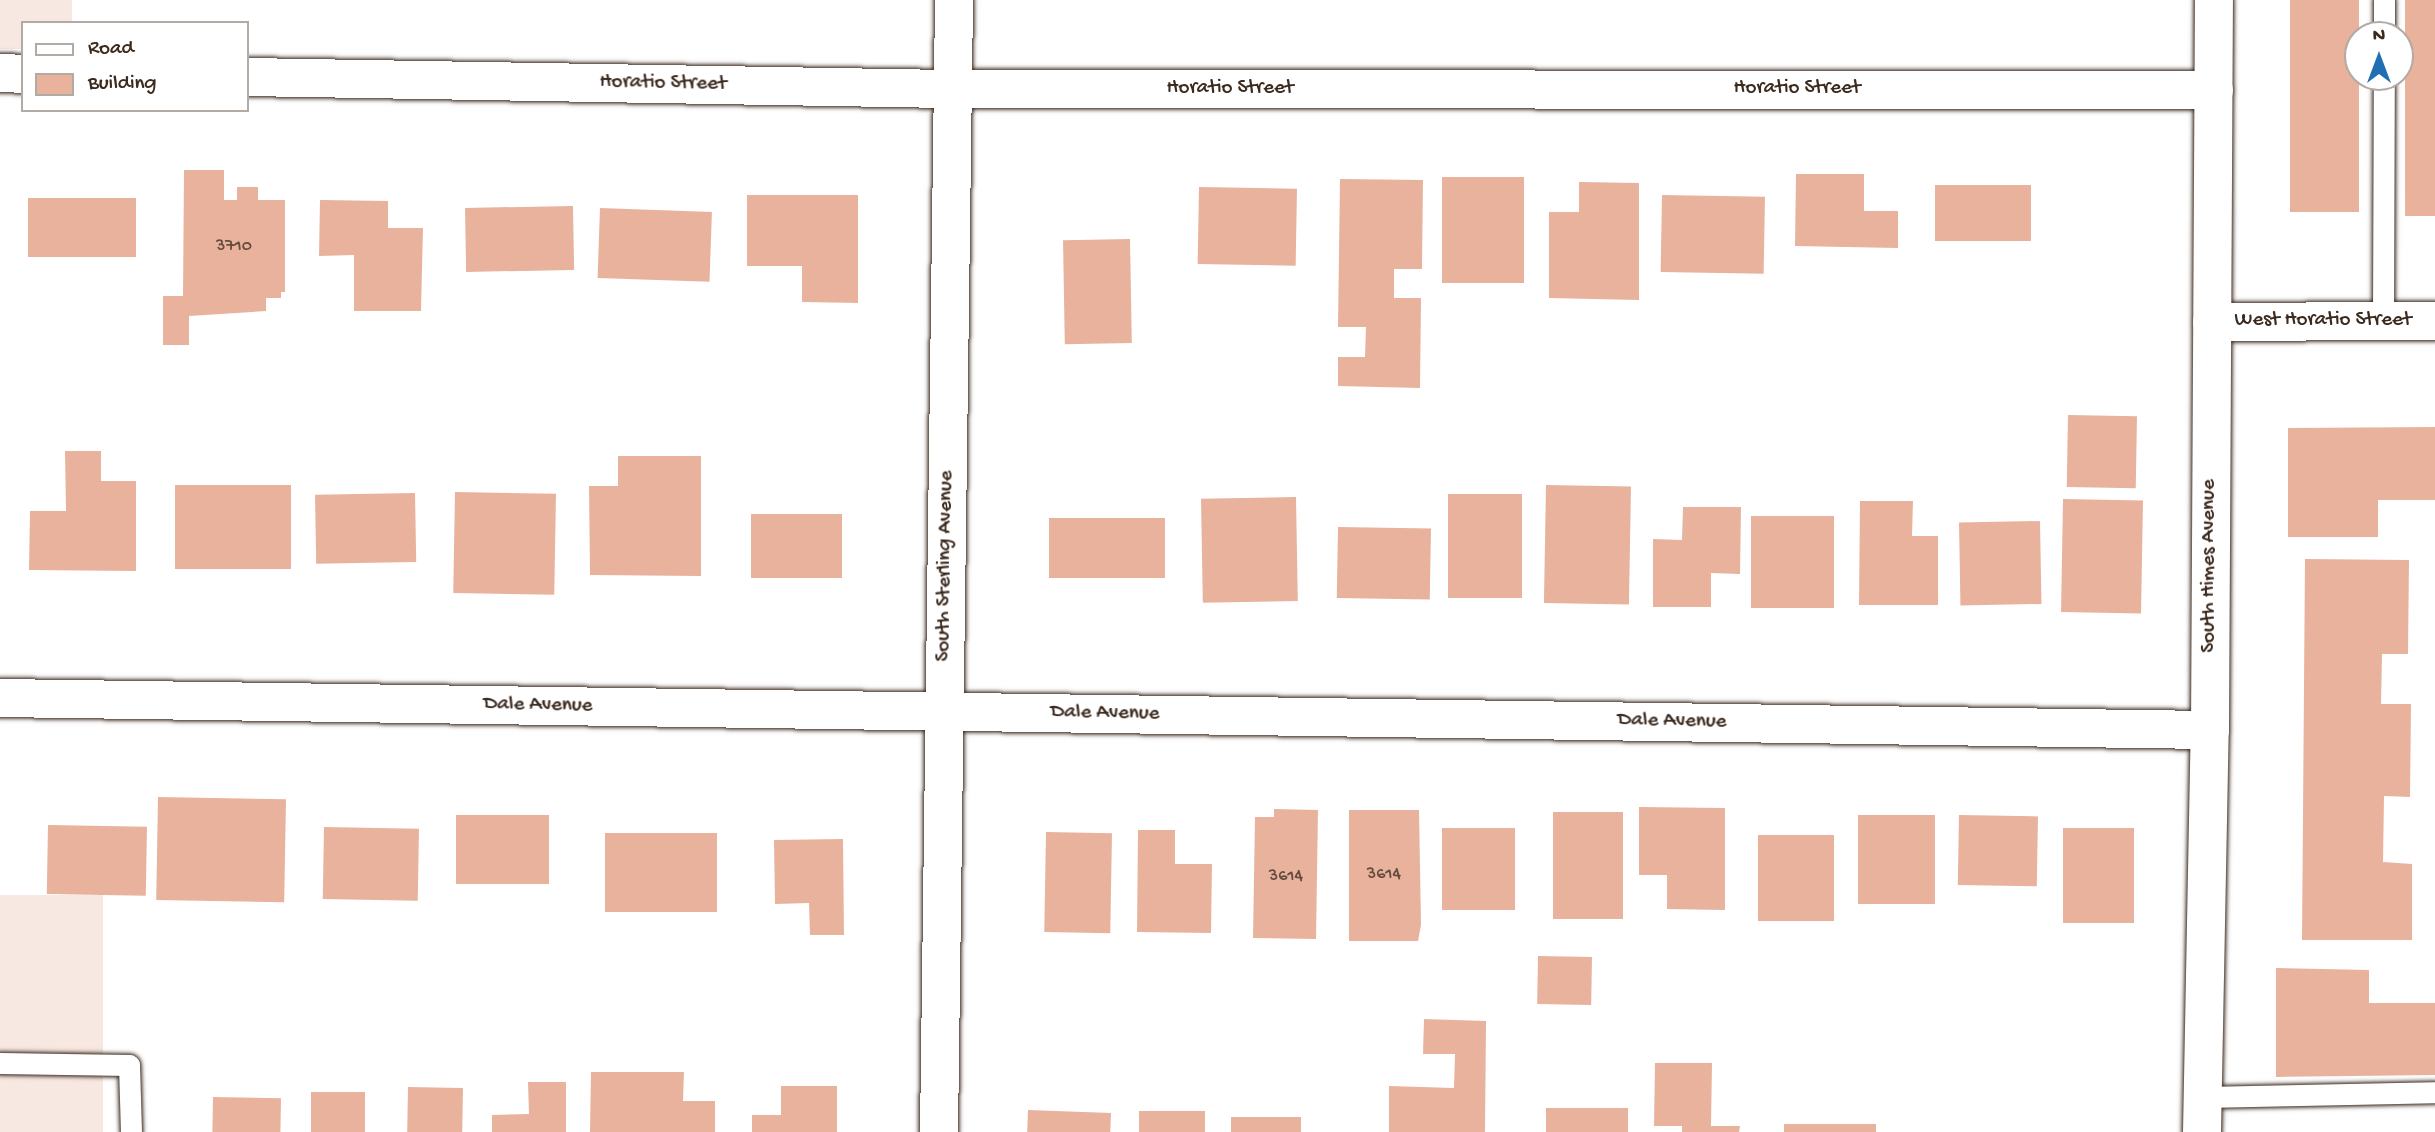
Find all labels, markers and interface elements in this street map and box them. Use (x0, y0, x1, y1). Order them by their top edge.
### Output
legend (21, 21, 248, 112)
north arrow (2344, 21, 2414, 91)
text: N (2373, 25, 2385, 48)
text: Road (88, 37, 134, 62)
street label: Horatio Street (599, 70, 727, 98)
text: Building (88, 72, 157, 97)
street label: Horatio Street (1167, 76, 1293, 102)
street label: Horatio Street (1734, 76, 1860, 102)
house number: 3710 (216, 236, 252, 258)
street label: West Horatio Street (2235, 308, 2411, 334)
street label: South Sterling Avenue (932, 470, 960, 662)
street label: South Himes Avenue (2197, 479, 2223, 653)
street label: Dale Avenue (483, 692, 593, 720)
street label: Dale Avenue (1050, 700, 1160, 728)
street label: Dale Avenue (1617, 708, 1727, 736)
house number: 3614 (1367, 864, 1401, 886)
house number: 3614 (1269, 866, 1303, 888)

